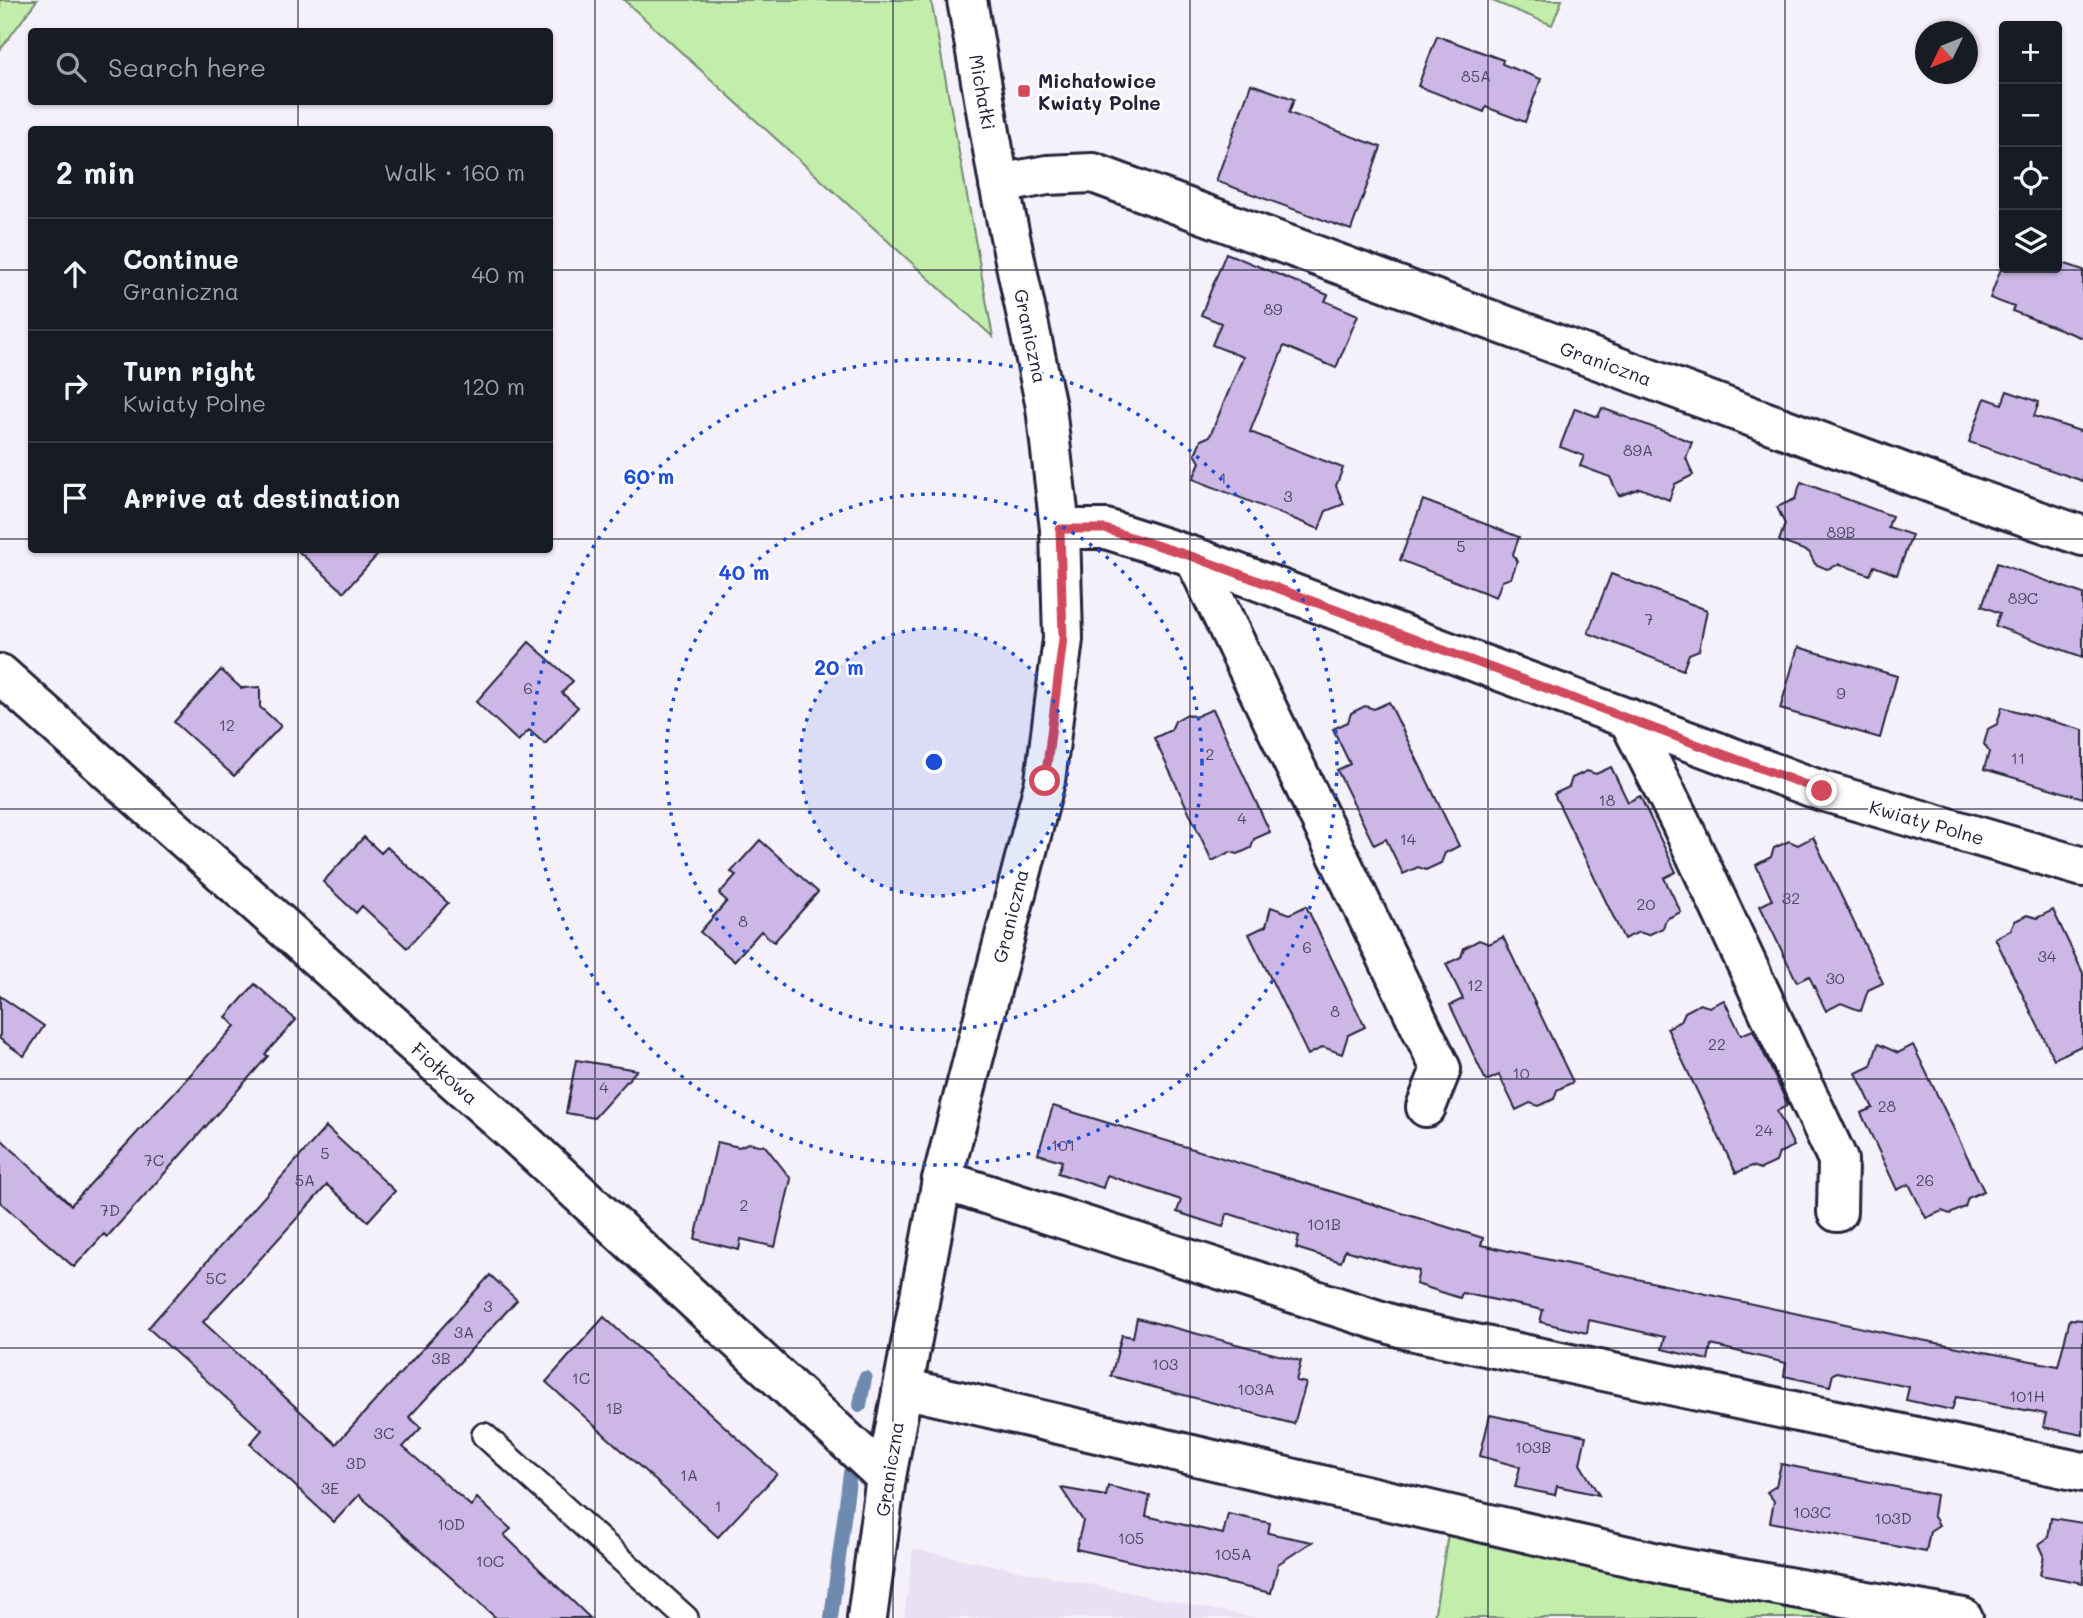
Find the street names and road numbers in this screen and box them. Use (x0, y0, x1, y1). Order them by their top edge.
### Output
street label: Michałki (964, 52, 1002, 132)
street label: Graniczna (1009, 286, 1053, 386)
street label: Graniczna (1557, 335, 1655, 391)
street label: Kwiaty Polne (1867, 794, 1987, 850)
street label: Graniczna (986, 866, 1034, 966)
street label: Fiołkowa (406, 1036, 484, 1110)
street label: Graniczna (869, 1420, 909, 1518)

